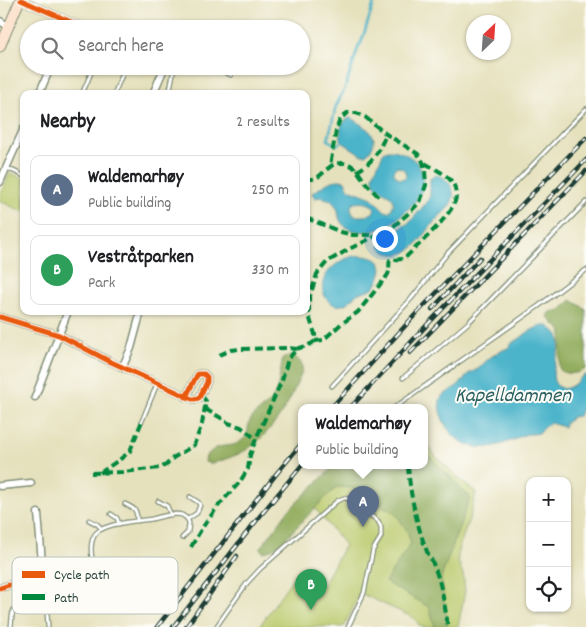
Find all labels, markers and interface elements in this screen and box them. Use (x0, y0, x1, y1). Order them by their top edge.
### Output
north arrow (466, 15, 511, 60)
search box (20, 20, 310, 75)
icon: search (38, 34, 66, 62)
text: Search here (78, 34, 164, 61)
text: Nearby (40, 108, 95, 138)
text: 2 results (236, 111, 290, 134)
text: Waldemarhøy (88, 165, 183, 192)
text: A (53, 179, 61, 202)
text: 250 m (251, 179, 289, 202)
text: Public building (88, 192, 171, 215)
your location (372, 226, 398, 252)
text: Vestråtparken (88, 245, 194, 272)
text: B (53, 259, 61, 282)
text: 330 m (251, 259, 289, 282)
text: Park (88, 272, 115, 295)
water label: Kapelldammen (455, 382, 572, 412)
popup (298, 404, 428, 469)
text: Waldemarhøy (315, 412, 411, 439)
text: Public building (315, 439, 399, 462)
map controls (526, 477, 571, 612)
button: + (526, 477, 571, 522)
pin: A (347, 486, 379, 527)
button: − (526, 522, 571, 567)
legend (12, 557, 178, 614)
text: Cycle path (54, 566, 110, 586)
button: locate (526, 567, 571, 612)
pin: B (295, 569, 327, 610)
text: Path (54, 589, 79, 609)

